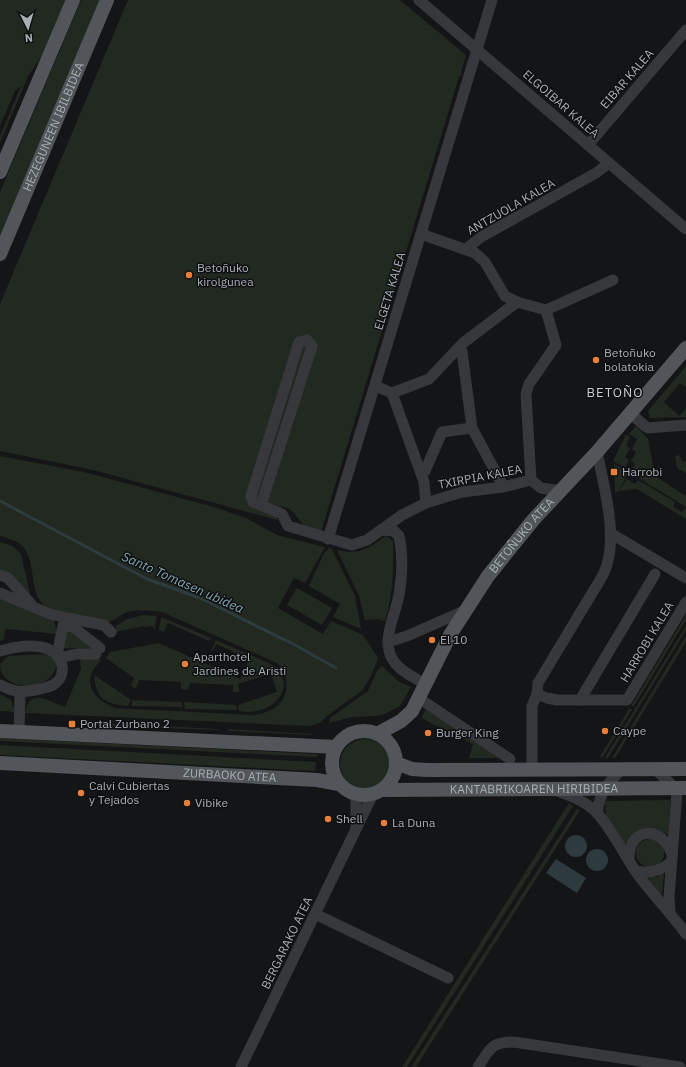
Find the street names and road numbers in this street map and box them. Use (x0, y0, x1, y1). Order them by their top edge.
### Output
street label: EIBAR KALEA (597, 46, 657, 111)
street label: HEZEGUNEEN IBILBIDEA (19, 60, 87, 193)
street label: ELGOIBAR KALEA (520, 66, 603, 141)
street label: ANTZUOLA KALEA (464, 175, 558, 238)
street label: ELGETA KALEA (371, 250, 409, 332)
street label: TXIRPIA KALEA (437, 461, 524, 492)
street label: BETOÑUKO ATEA (485, 494, 557, 576)
street label: HARROBI KALEA (617, 598, 677, 685)
street label: ZURBAOKO ATEA (183, 765, 277, 785)
street label: KANTABRIKOAREN HIRIBIDEA (450, 780, 619, 797)
street label: BERGARAKO ATEA (258, 894, 316, 991)

